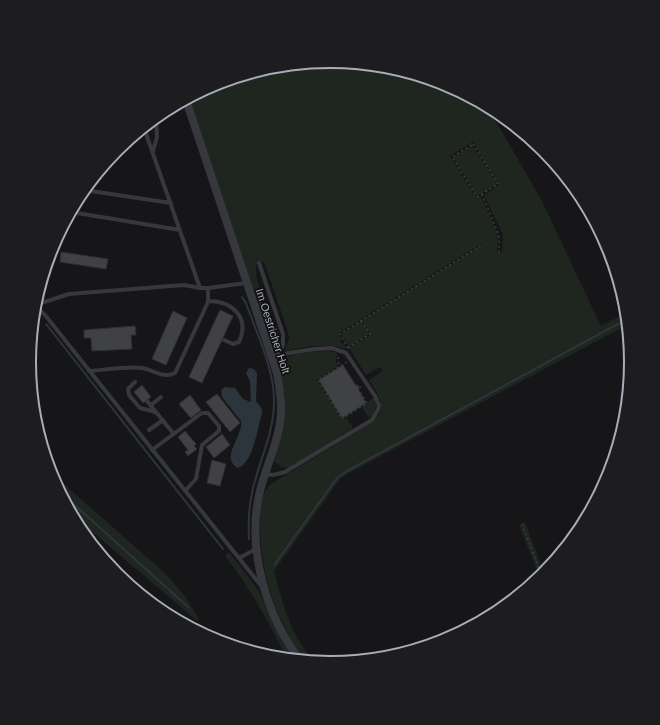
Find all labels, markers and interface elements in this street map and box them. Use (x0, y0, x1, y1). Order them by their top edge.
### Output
street label: Im Oestricher Holt (254, 287, 292, 375)

